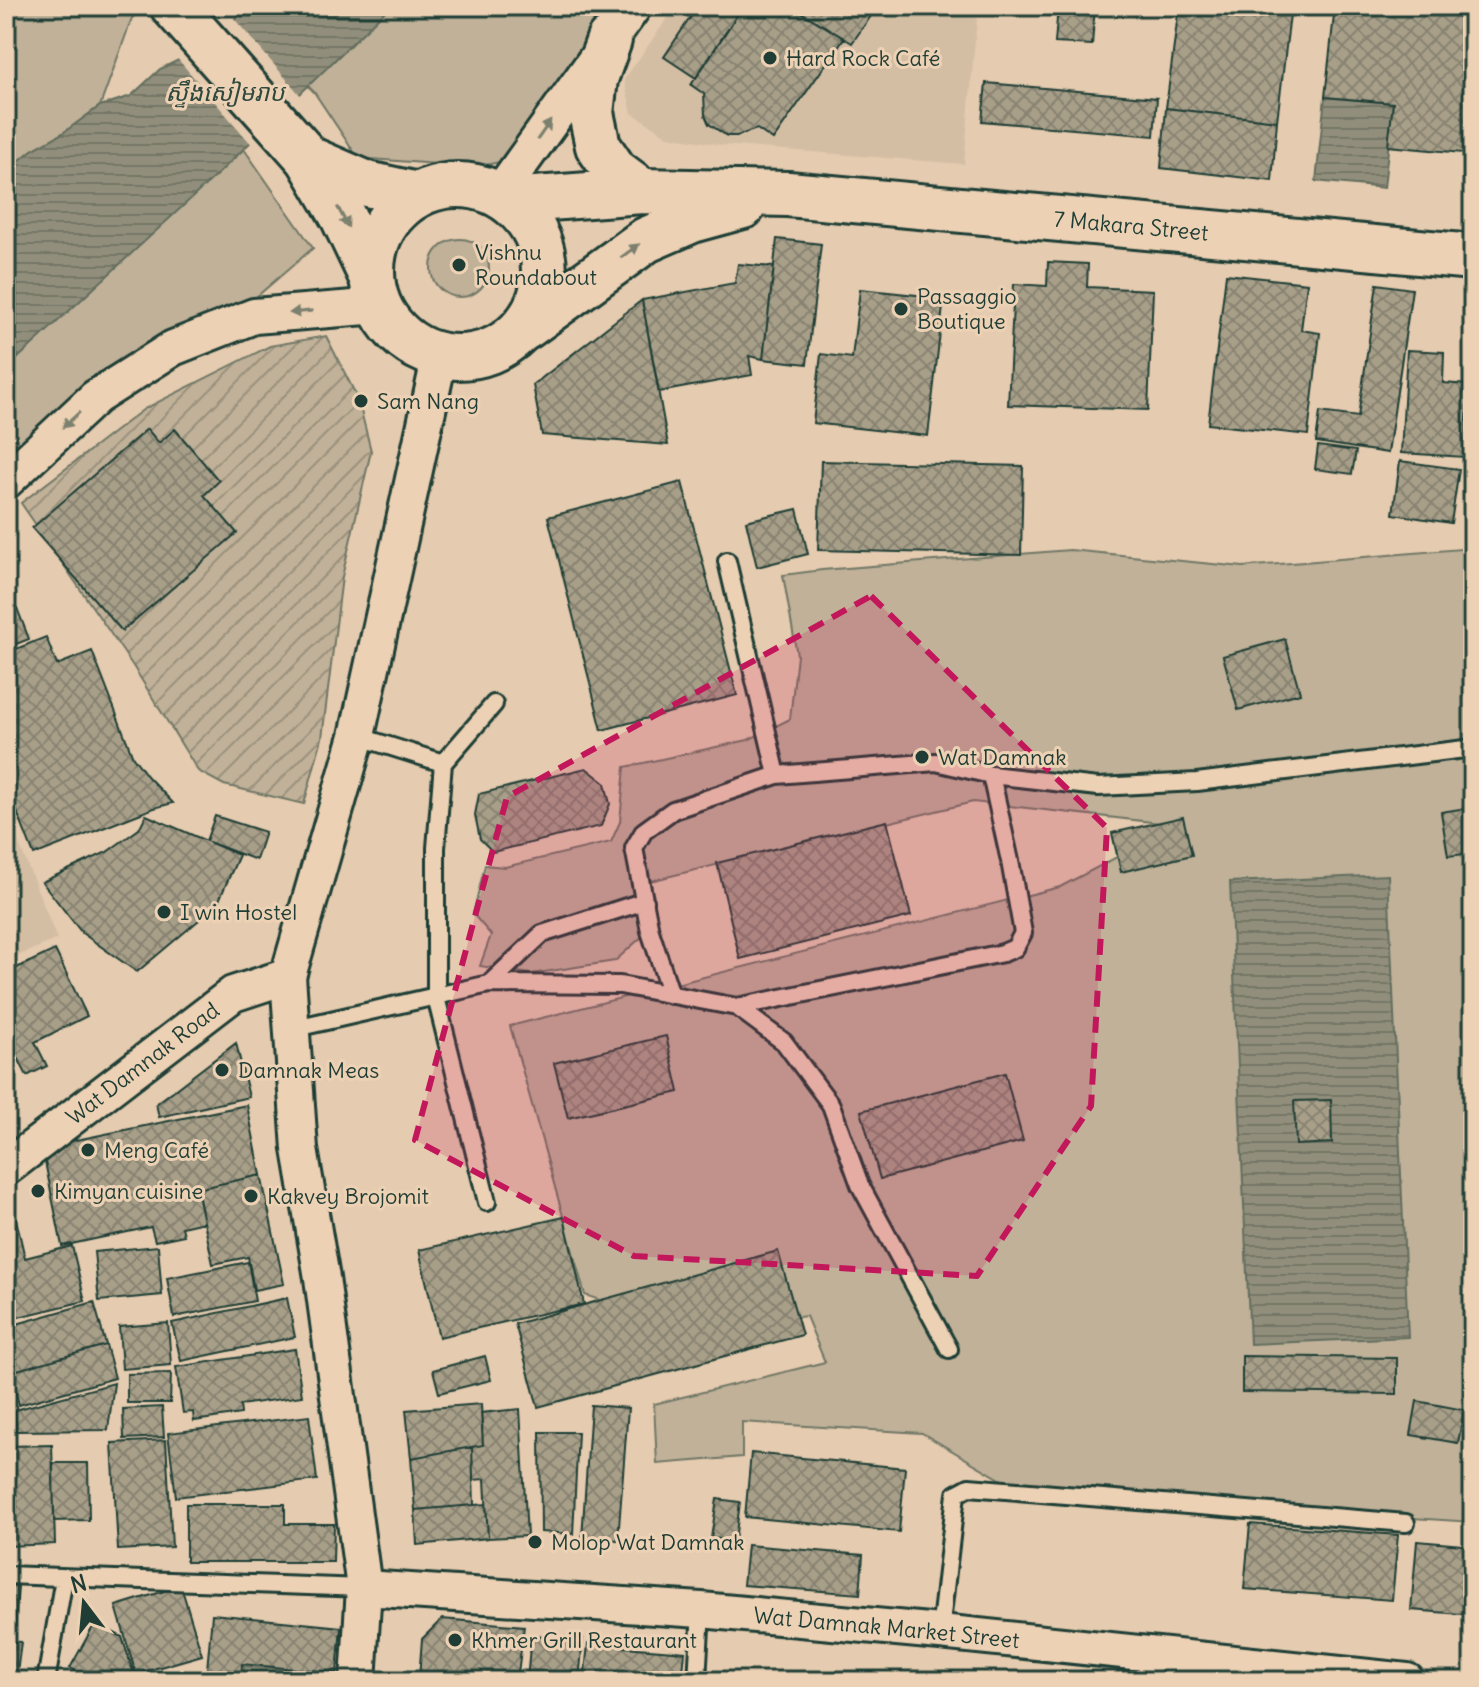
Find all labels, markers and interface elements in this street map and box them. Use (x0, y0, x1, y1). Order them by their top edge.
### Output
place label: Hard Rock Café (786, 44, 940, 72)
marker: Hard Rock Café (761, 49, 779, 67)
water label: ស្ទឹងសៀមរាប (166, 77, 286, 108)
one-way arrow (536, 120, 552, 141)
street label: 7 Makara Street (1053, 205, 1210, 247)
one-way arrow (335, 206, 349, 228)
place label: Vishnu Roundabout (475, 238, 597, 291)
one-way arrow (619, 244, 640, 260)
marker: Vishnu Roundabout (450, 256, 468, 274)
place label: Passaggio Boutique (917, 282, 1017, 335)
marker: Passaggio Boutique (892, 300, 910, 318)
one-way arrow (288, 306, 313, 319)
place label: Sam Nang (377, 387, 479, 415)
marker: Sam Nang (352, 392, 370, 410)
one-way arrow (61, 411, 80, 429)
place label: Wat Damnak (938, 743, 1066, 771)
marker: Wat Damnak (913, 748, 931, 766)
place label: I win Hostel (180, 898, 297, 926)
marker: I win Hostel (155, 903, 173, 921)
street label: Wat Damnak Road (60, 996, 225, 1131)
place label: Damnak Meas (238, 1056, 379, 1084)
marker: Damnak Meas (213, 1061, 231, 1079)
place label: Meng Café (104, 1136, 209, 1164)
marker: Meng Café (79, 1141, 97, 1159)
place label: Kimyan cuisine (54, 1177, 203, 1205)
marker: Kimyan cuisine (29, 1182, 47, 1200)
place label: Kakvey Brojomit (267, 1182, 429, 1210)
marker: Kakvey Brojomit (242, 1187, 260, 1205)
place label: Molop Wat Damnak (551, 1528, 745, 1556)
marker: Molop Wat Damnak (526, 1533, 544, 1551)
north arrow (44, 1563, 124, 1643)
text: N (67, 1568, 90, 1599)
street label: Wat Damnak Market Street (752, 1601, 1021, 1654)
place label: Khmer Grill Restaurant (471, 1626, 697, 1654)
marker: Khmer Grill Restaurant (446, 1631, 464, 1649)

